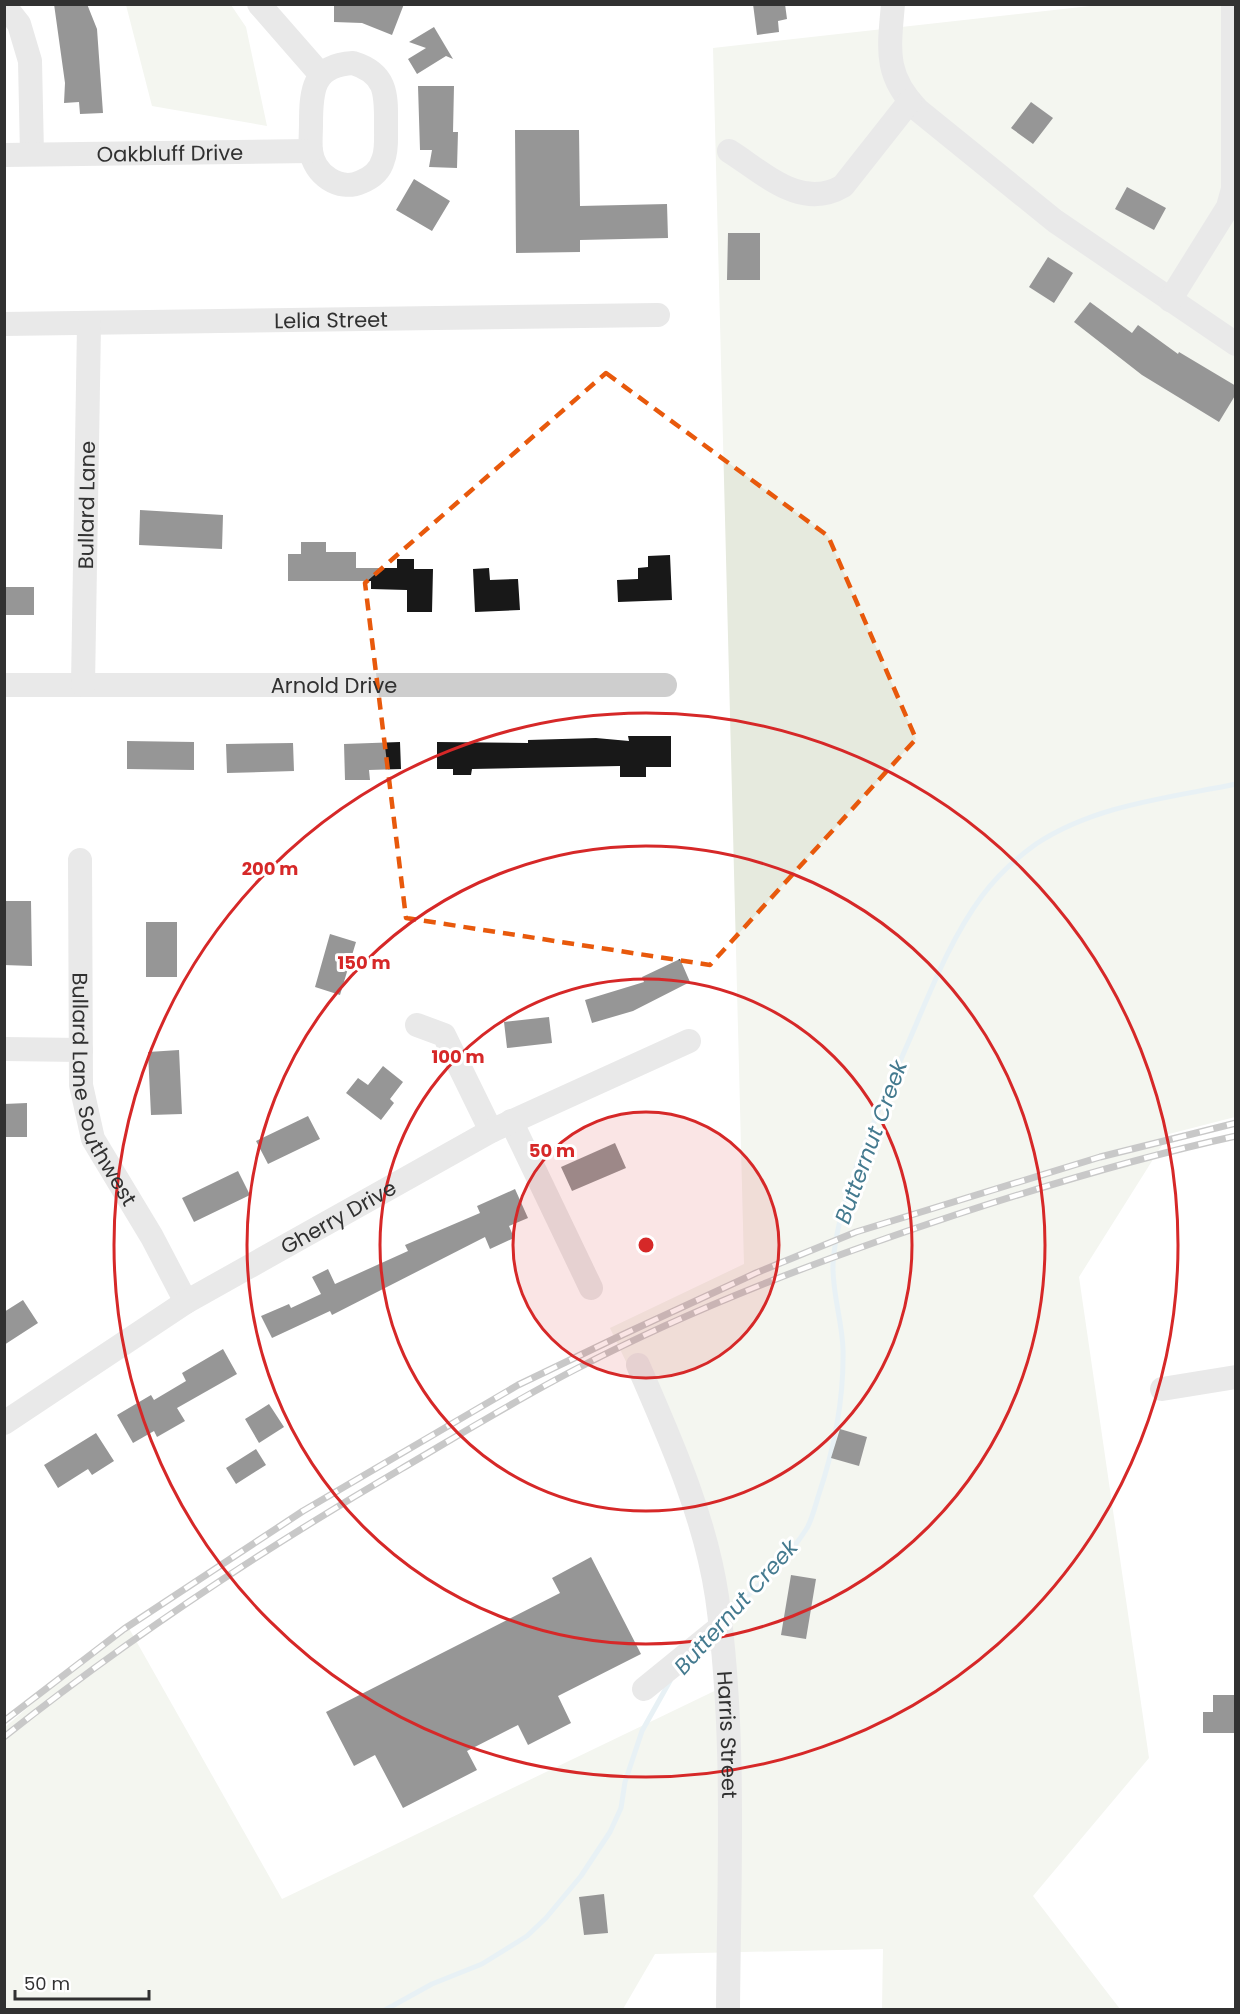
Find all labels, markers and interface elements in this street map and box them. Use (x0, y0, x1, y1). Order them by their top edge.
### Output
street label: Oakbluff Drive (97, 137, 243, 168)
street label: Lelia Street (274, 304, 388, 335)
street label: Bullard Lane (70, 441, 102, 569)
street label: Arnold Drive (271, 671, 397, 700)
text: 200 m (242, 856, 298, 881)
text: 150 m (337, 950, 391, 975)
street label: Bullard Lane Southwest (66, 972, 144, 1211)
text: 100 m (431, 1044, 485, 1069)
water label: Butternut Creek (827, 1054, 916, 1228)
text: 50 m (529, 1138, 575, 1163)
street label: Gherry Drive (275, 1173, 401, 1261)
centre of rings (636, 1235, 656, 1255)
water label: Butternut Creek (667, 1531, 806, 1681)
street label: Harris Street (711, 1670, 744, 1799)
scale bar (15, 1963, 148, 2001)
text: 50 m (24, 1971, 70, 1996)

